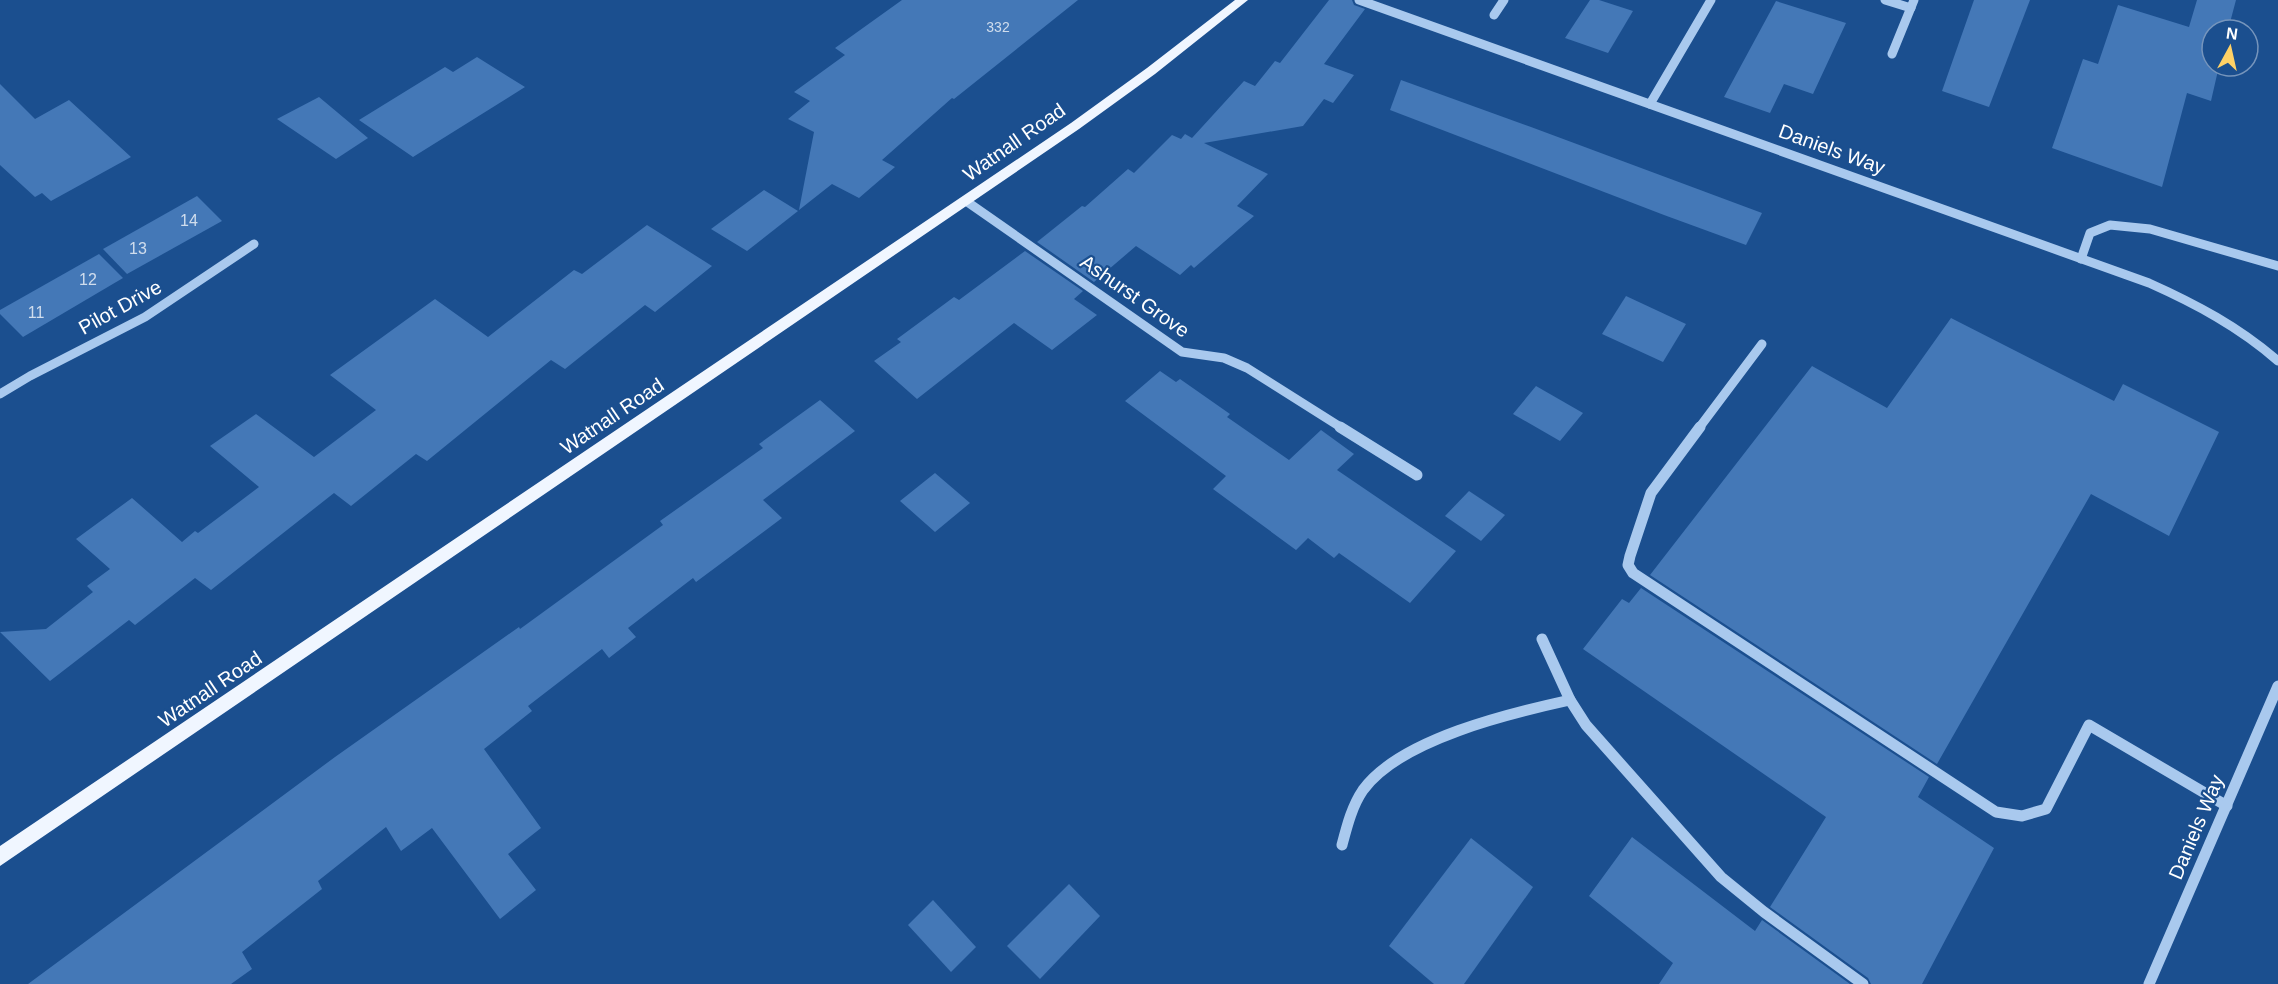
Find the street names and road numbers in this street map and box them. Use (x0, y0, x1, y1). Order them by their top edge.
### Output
street label: Watnall Road (959, 99, 1069, 185)
street label: Daniels Way (1776, 120, 1888, 178)
street label: Ashurst Grove (1076, 250, 1194, 342)
street label: Pilot Drive (75, 275, 165, 339)
street label: Watnall Road (556, 374, 668, 458)
street label: Watnall Road (154, 647, 266, 731)
street label: Daniels Way (2164, 771, 2228, 883)

